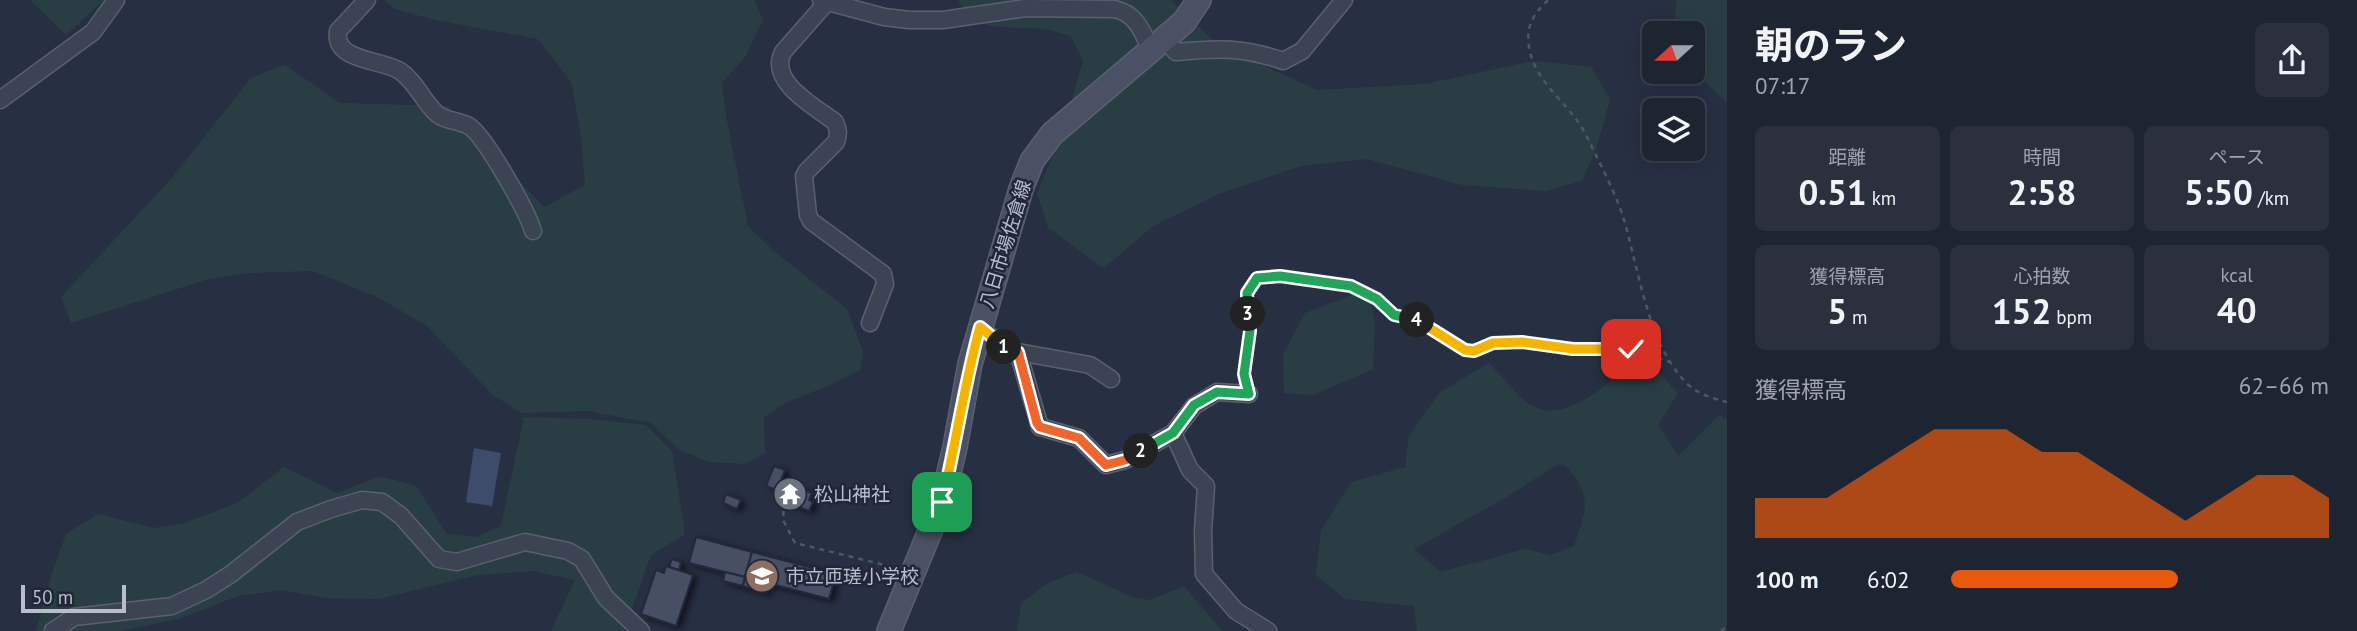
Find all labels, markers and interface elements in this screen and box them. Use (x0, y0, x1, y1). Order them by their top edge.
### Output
text: 朝のラン (1755, 20, 1907, 69)
north arrow (1642, 21, 1704, 84)
map controls (1642, 21, 1705, 161)
button: share (2255, 23, 2329, 97)
text: 07:17 (1755, 71, 1810, 100)
button: layers (1642, 98, 1705, 161)
text: 距離 (1828, 145, 1866, 169)
text: 時間 (2023, 145, 2061, 169)
text: ペース (2209, 145, 2265, 169)
text: 0.51 (1798, 169, 1867, 215)
text: 2:58 (2008, 169, 2076, 215)
text: 5:50 (2184, 169, 2253, 215)
street label: 八日市場佐倉線 (974, 177, 1036, 311)
text: km (1867, 186, 1896, 210)
text: /km (2253, 186, 2289, 210)
text: kcal (2220, 263, 2253, 287)
text: 獲得標高 (1809, 264, 1885, 288)
text: 心拍数 (2013, 264, 2071, 288)
text: 40 (2217, 287, 2257, 333)
text: 5 (1827, 288, 1847, 334)
text: 152 (1992, 288, 2051, 334)
pin: 3 (1230, 296, 1266, 332)
text: 3 (1242, 301, 1253, 325)
pin: 4 (1400, 302, 1434, 338)
text: m (1847, 305, 1868, 329)
text: bpm (2051, 305, 2092, 329)
text: 4 (1411, 307, 1422, 331)
pin (1601, 319, 1661, 379)
pin: 1 (986, 330, 1021, 364)
icon: check (1612, 330, 1650, 368)
text: 1 (998, 334, 1009, 358)
text: 62–66 m (2239, 371, 2329, 400)
text: 獲得標高 (1755, 375, 1847, 404)
pin: 2 (1124, 434, 1158, 468)
text: 2 (1135, 438, 1146, 462)
pin (912, 472, 972, 532)
temple icon: 松山神社 (771, 475, 809, 513)
place label: 松山神社 (814, 482, 890, 506)
icon: arrive (923, 483, 961, 521)
school or university icon: 市立匝瑳小学校 (743, 557, 781, 595)
place label: 市立匝瑳小学校 (786, 564, 919, 588)
text: 100 m (1755, 565, 1818, 594)
text: 6:02 (1867, 565, 1910, 594)
scale bar (21, 582, 126, 614)
text: 50 m (32, 585, 73, 609)

